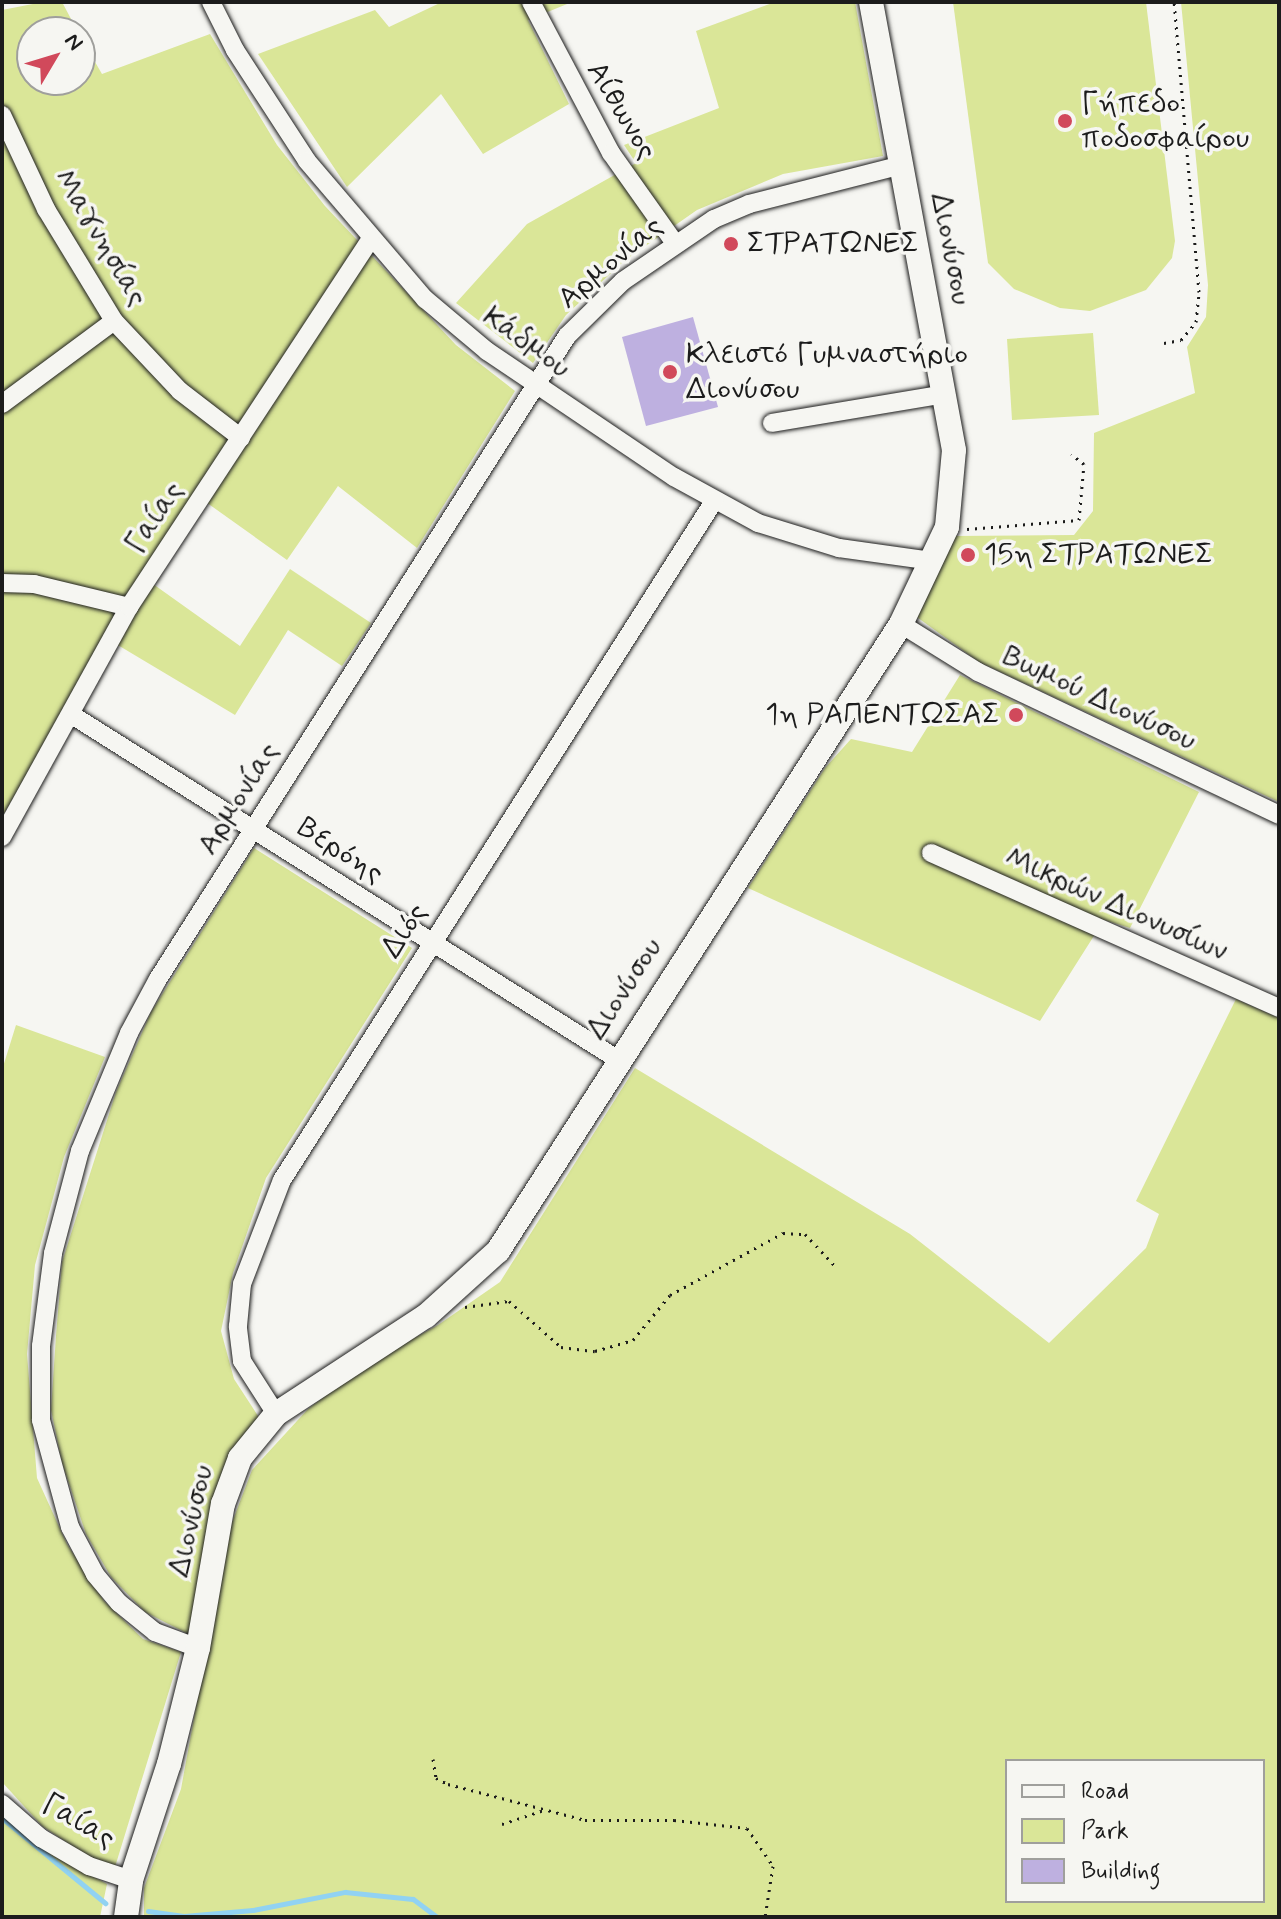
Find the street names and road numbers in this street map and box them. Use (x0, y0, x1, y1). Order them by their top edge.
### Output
street label: Αίθωνος (578, 56, 664, 166)
street label: Μαγνησίας (45, 163, 155, 313)
street label: Διονύσου (922, 190, 978, 308)
street label: Αρμονίας (551, 209, 671, 317)
street label: Κάδμου (475, 299, 577, 387)
street label: Γαίας (118, 475, 192, 561)
street label: Βωμού Διονύσου (997, 638, 1201, 760)
street label: Αρμονίας (190, 736, 288, 862)
street label: Βερόης (290, 810, 390, 892)
street label: Μικρών Διονυσίων (999, 840, 1233, 970)
street label: Διός (374, 897, 436, 965)
street label: Διονύσου (579, 932, 671, 1046)
street label: Διονύσου (162, 1462, 222, 1580)
street label: Γαίας (35, 1787, 121, 1857)

